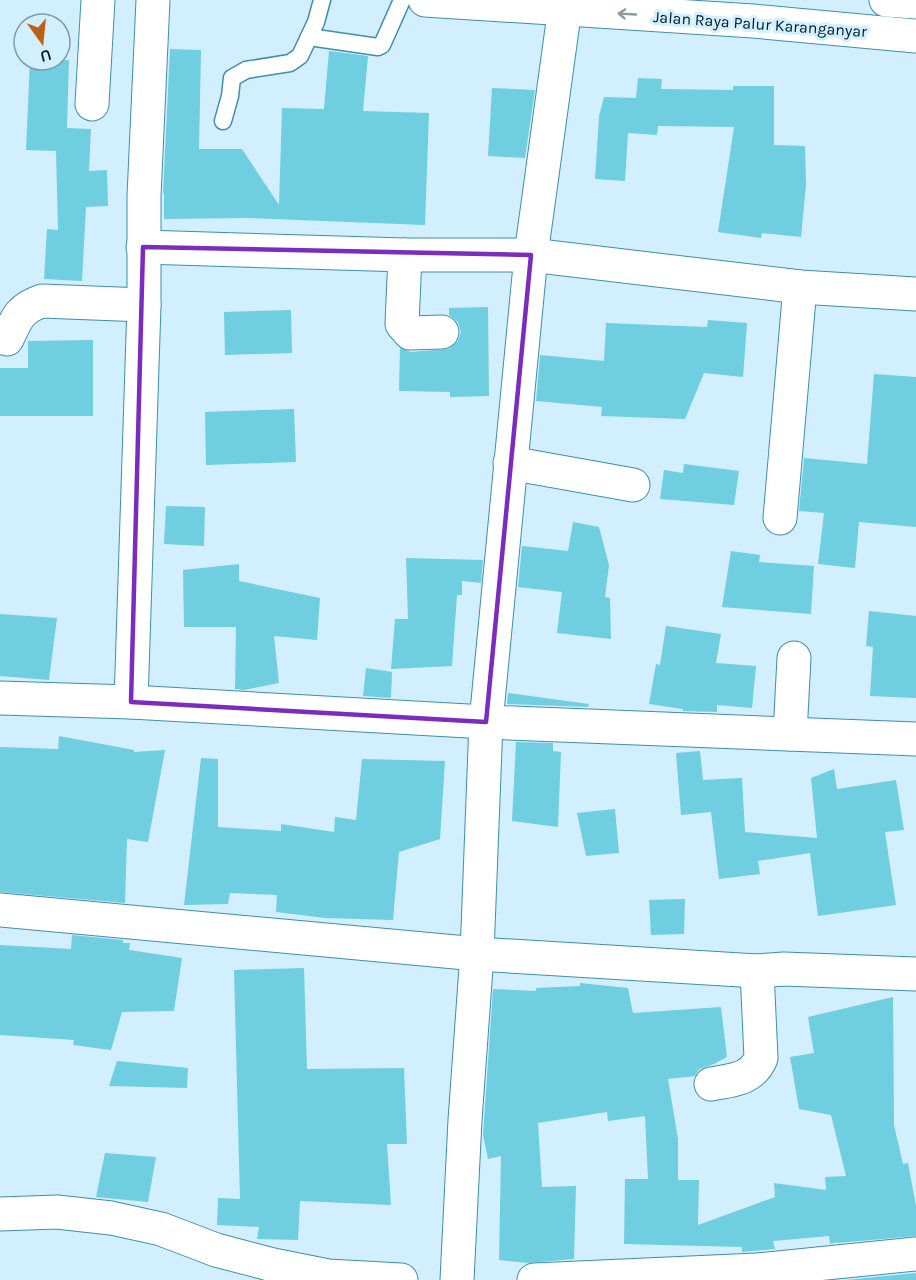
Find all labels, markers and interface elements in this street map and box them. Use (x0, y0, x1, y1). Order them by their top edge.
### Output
street label: Jalan Raya Palur Karanganyar (652, 7, 868, 41)
one-way arrow (618, 8, 638, 19)
north arrow (12, 12, 72, 72)
text: U (38, 45, 54, 67)

